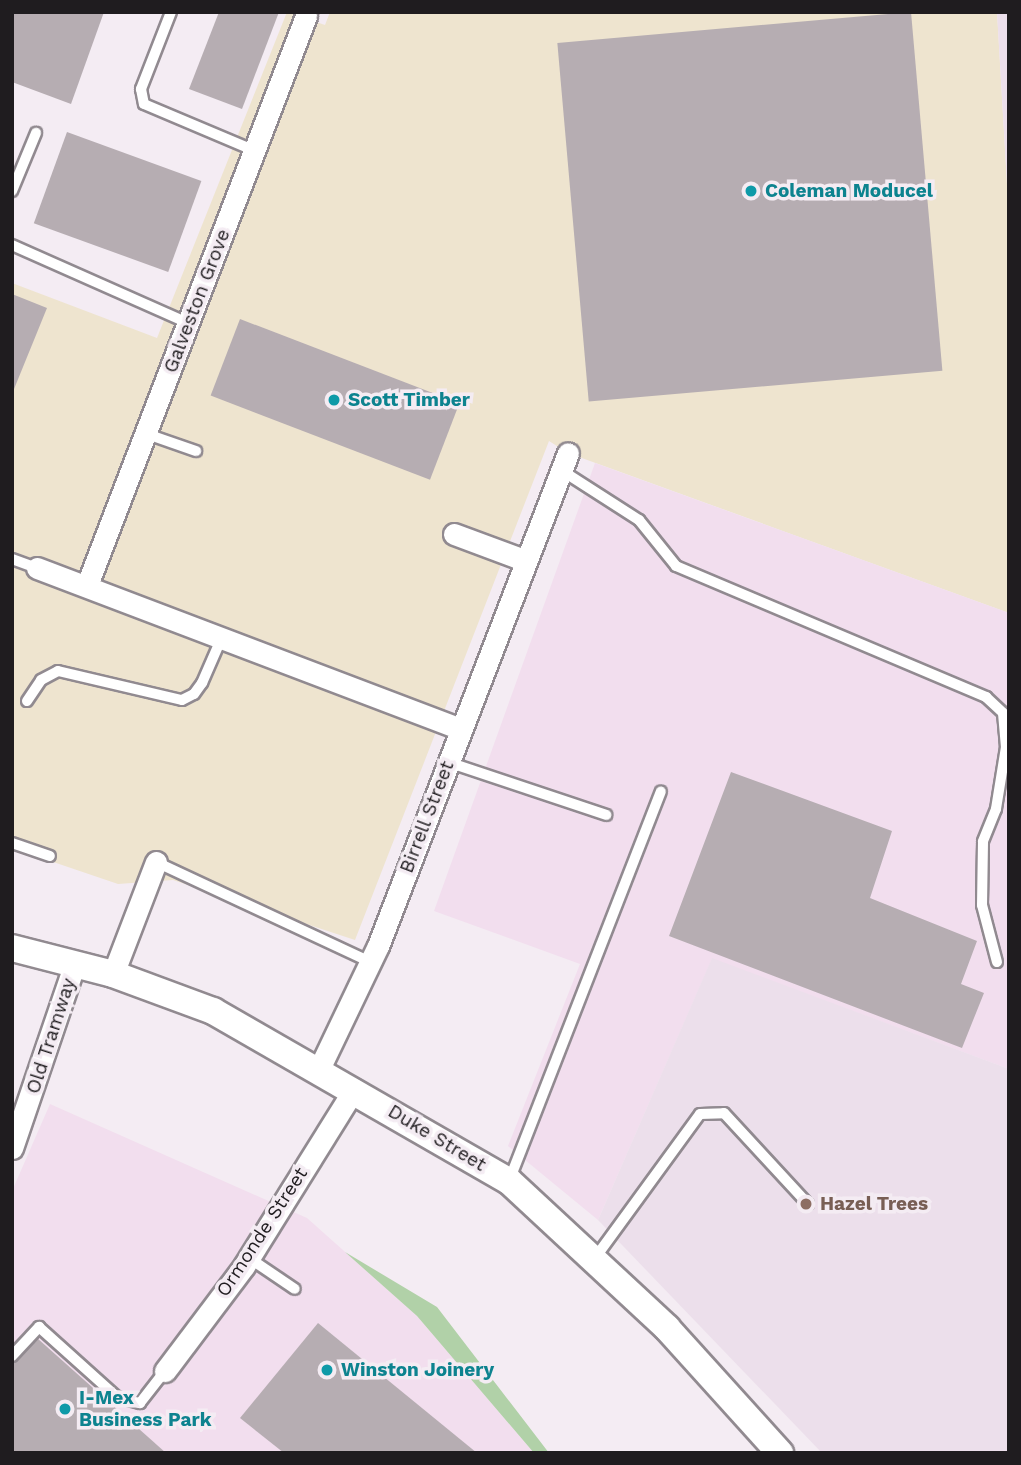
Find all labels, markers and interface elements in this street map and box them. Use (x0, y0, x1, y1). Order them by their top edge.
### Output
place label: Coleman Moducel (765, 180, 933, 202)
marker: Coleman Moducel (743, 183, 759, 199)
street label: Galveston Grove (159, 226, 235, 376)
place label: Scott Timber (348, 389, 470, 411)
marker: Scott Timber (326, 392, 342, 408)
street label: Birrell Street (395, 757, 459, 877)
street label: Old Tramway (22, 975, 80, 1097)
street label: Duke Street (384, 1100, 490, 1176)
street label: Ormonde Street (212, 1163, 312, 1301)
place label: Hazel Trees (820, 1193, 929, 1215)
marker: Hazel Trees (798, 1196, 814, 1212)
place label: Winston Joinery (341, 1359, 495, 1381)
marker: Winston Joinery (319, 1362, 335, 1378)
place label: I-Mex Business Park (79, 1387, 212, 1431)
marker: I-Mex Business Park (57, 1401, 73, 1417)

